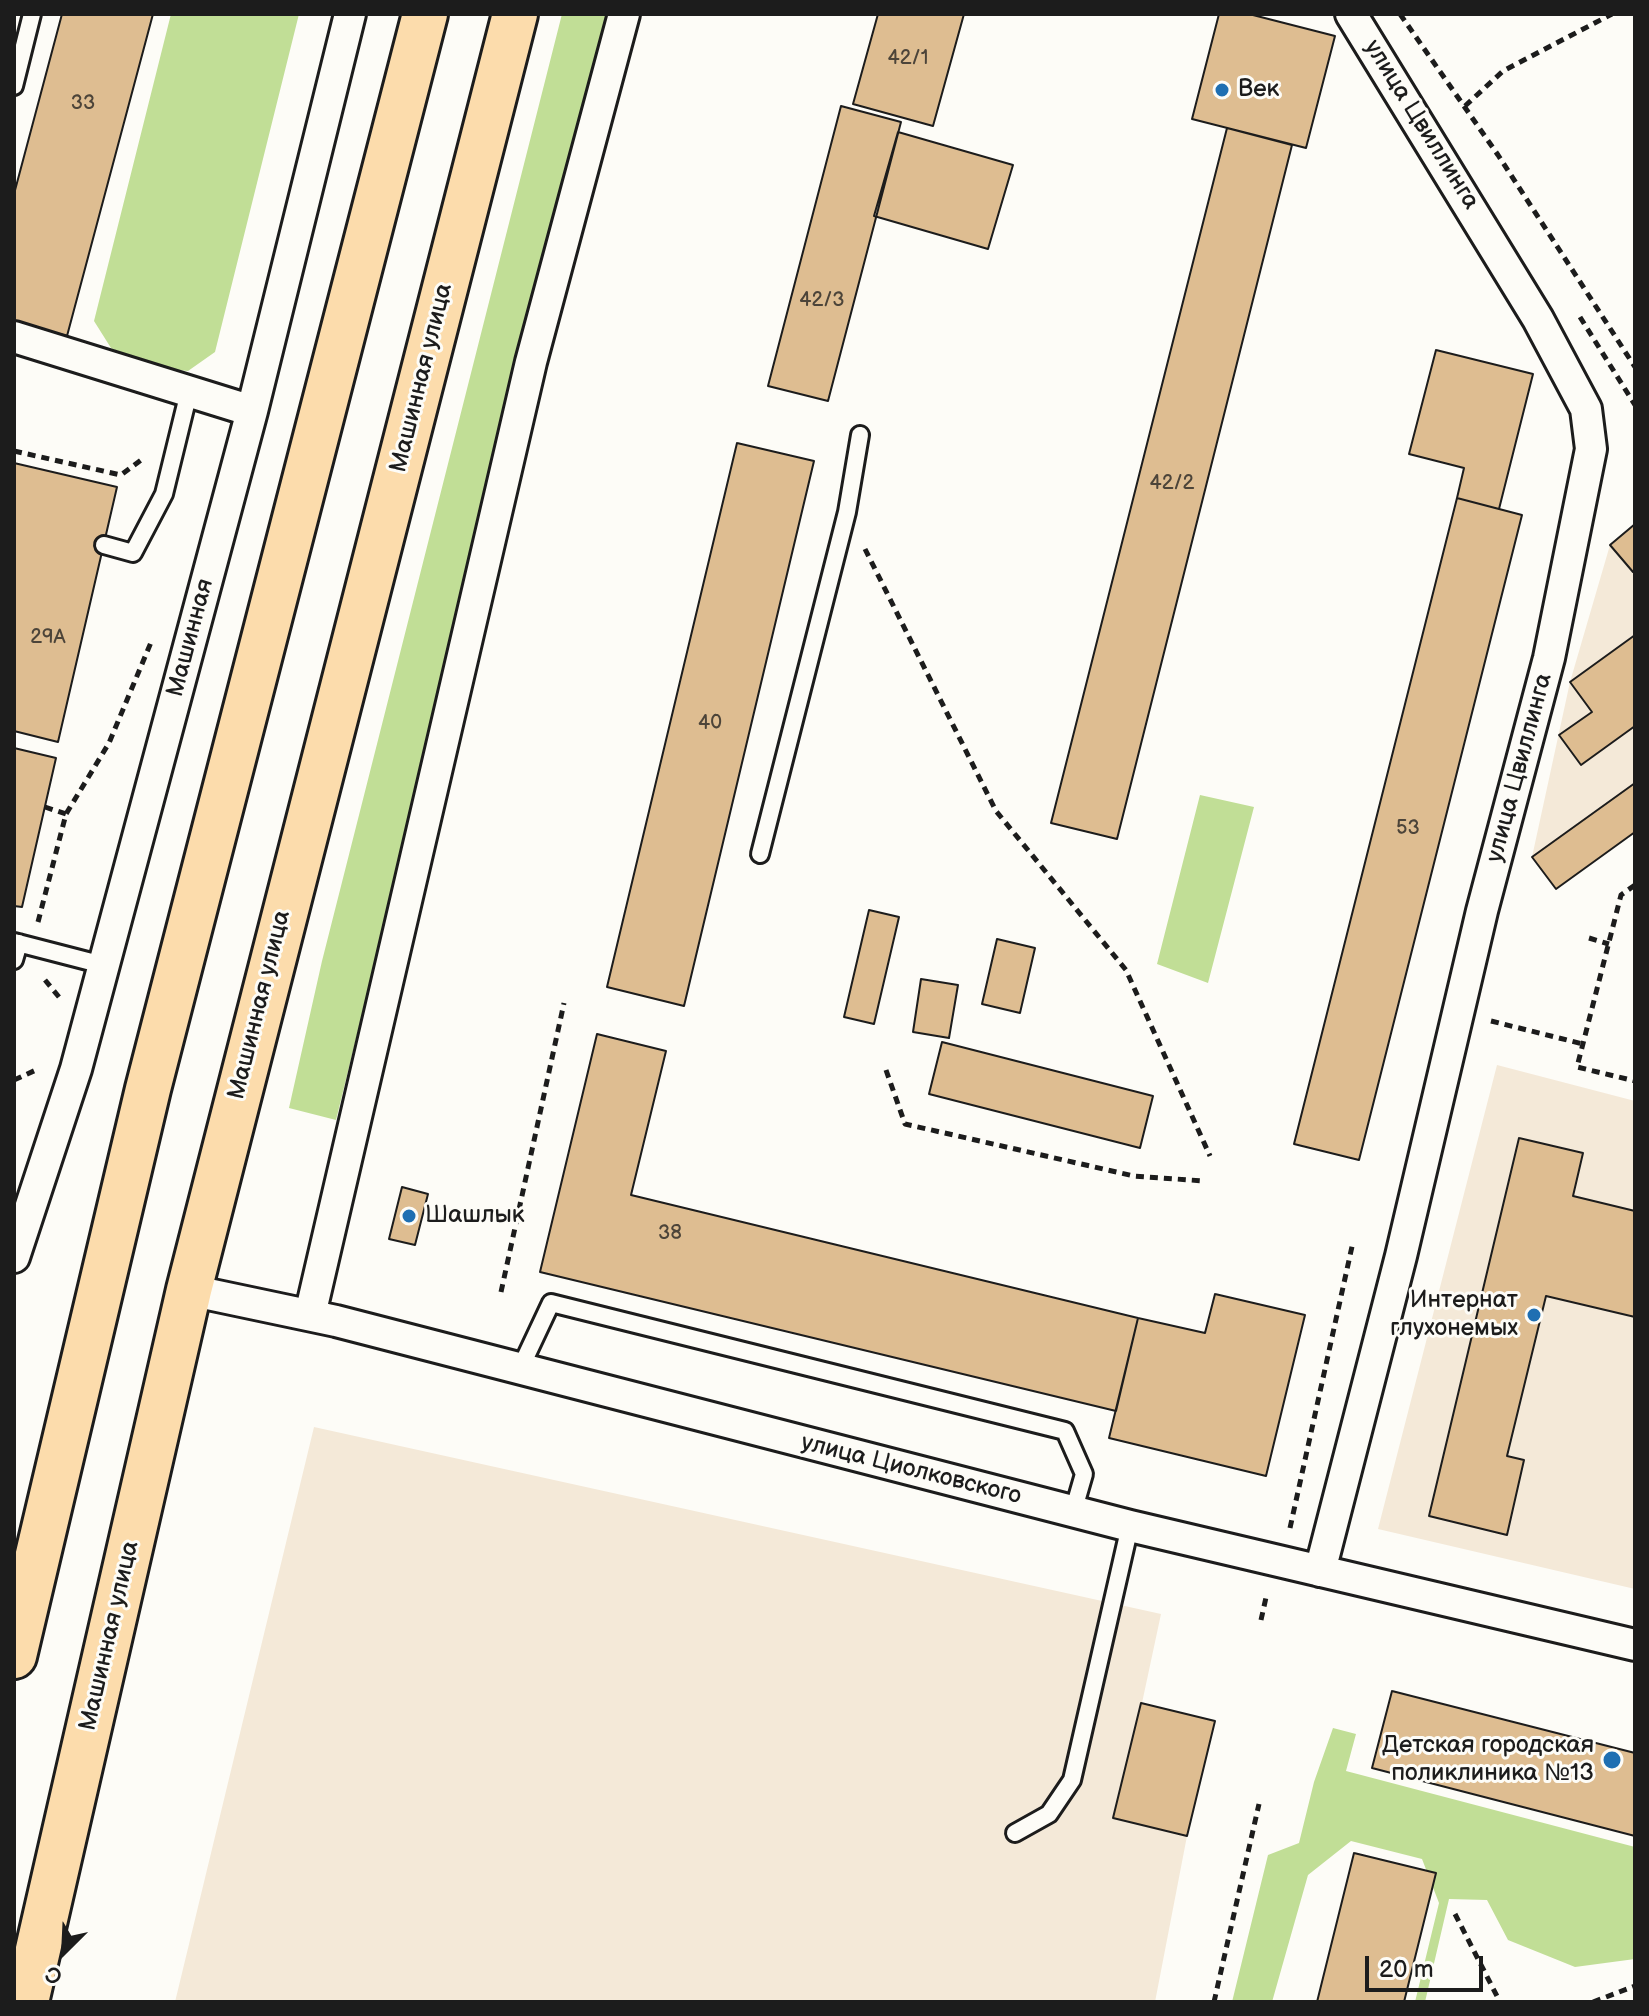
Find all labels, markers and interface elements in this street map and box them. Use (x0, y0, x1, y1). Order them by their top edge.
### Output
street label: улица Цвиллинга (1357, 35, 1485, 215)
house number: 42/1 (888, 47, 928, 71)
place label: Век (1238, 76, 1279, 104)
marker: Век (1213, 81, 1231, 99)
house number: 33 (71, 92, 95, 116)
street label: Машинная улица (385, 281, 459, 475)
house number: 42/3 (799, 289, 845, 313)
house number: 42/2 (1150, 472, 1194, 496)
street label: Машинная (161, 576, 221, 700)
house number: 29А (30, 626, 66, 650)
street label: улица Цвиллинга (1481, 670, 1559, 866)
house number: 40 (698, 712, 722, 736)
house number: 53 (1396, 817, 1420, 841)
street label: Машинная улица (223, 908, 297, 1102)
place label: Шашлык (425, 1202, 525, 1230)
marker: Шашлык (400, 1207, 418, 1225)
house number: 38 (658, 1222, 682, 1246)
place label: Интернат глухонемых (1390, 1287, 1518, 1343)
marker: Интернат глухонемых (1525, 1306, 1543, 1324)
street label: улица Циолковского (798, 1429, 1024, 1511)
street label: Машинная улица (74, 1538, 146, 1734)
place label: Детская городская поликлиника №13 (1382, 1732, 1594, 1788)
marker: Детская городская поликлиника №13 (1601, 1749, 1623, 1771)
north arrow (24, 1912, 104, 1992)
scale bar (1369, 1940, 1487, 1990)
text: 20 m (1379, 1955, 1434, 1984)
text: С (42, 1959, 67, 1990)

